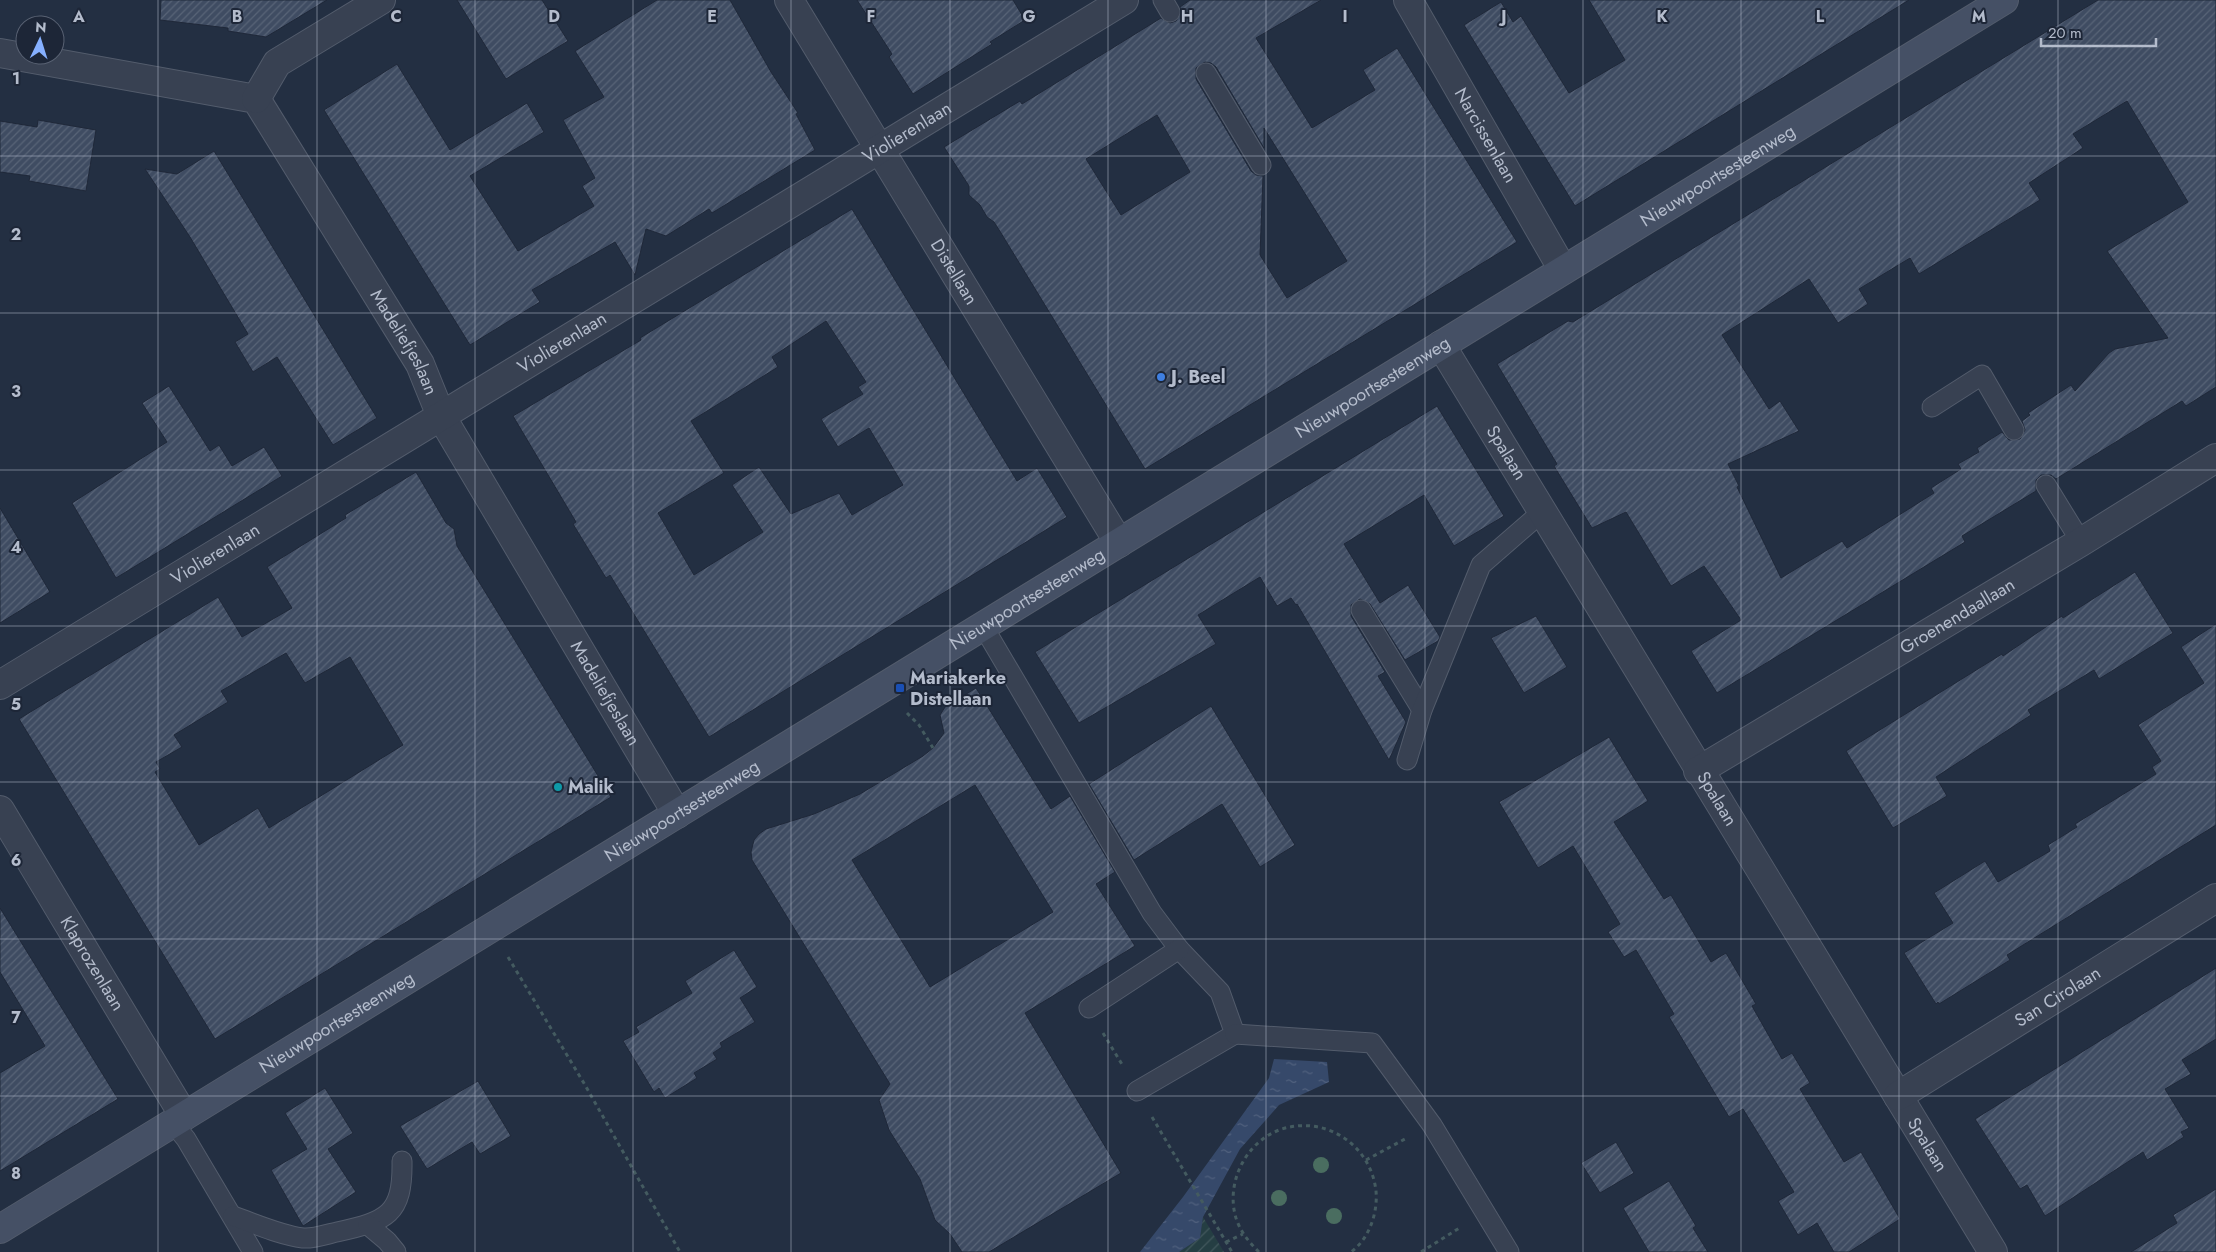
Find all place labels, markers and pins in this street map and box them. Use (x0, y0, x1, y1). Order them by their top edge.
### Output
place label: J. Beel (1168, 364, 1226, 390)
marker: J. Beel (1155, 371, 1167, 383)
place label: Mariakerke Distellaan (910, 665, 1006, 712)
marker: Mariakerke Distellaan (894, 682, 906, 694)
place label: Malik (568, 774, 615, 800)
marker: Malik (552, 781, 564, 793)

